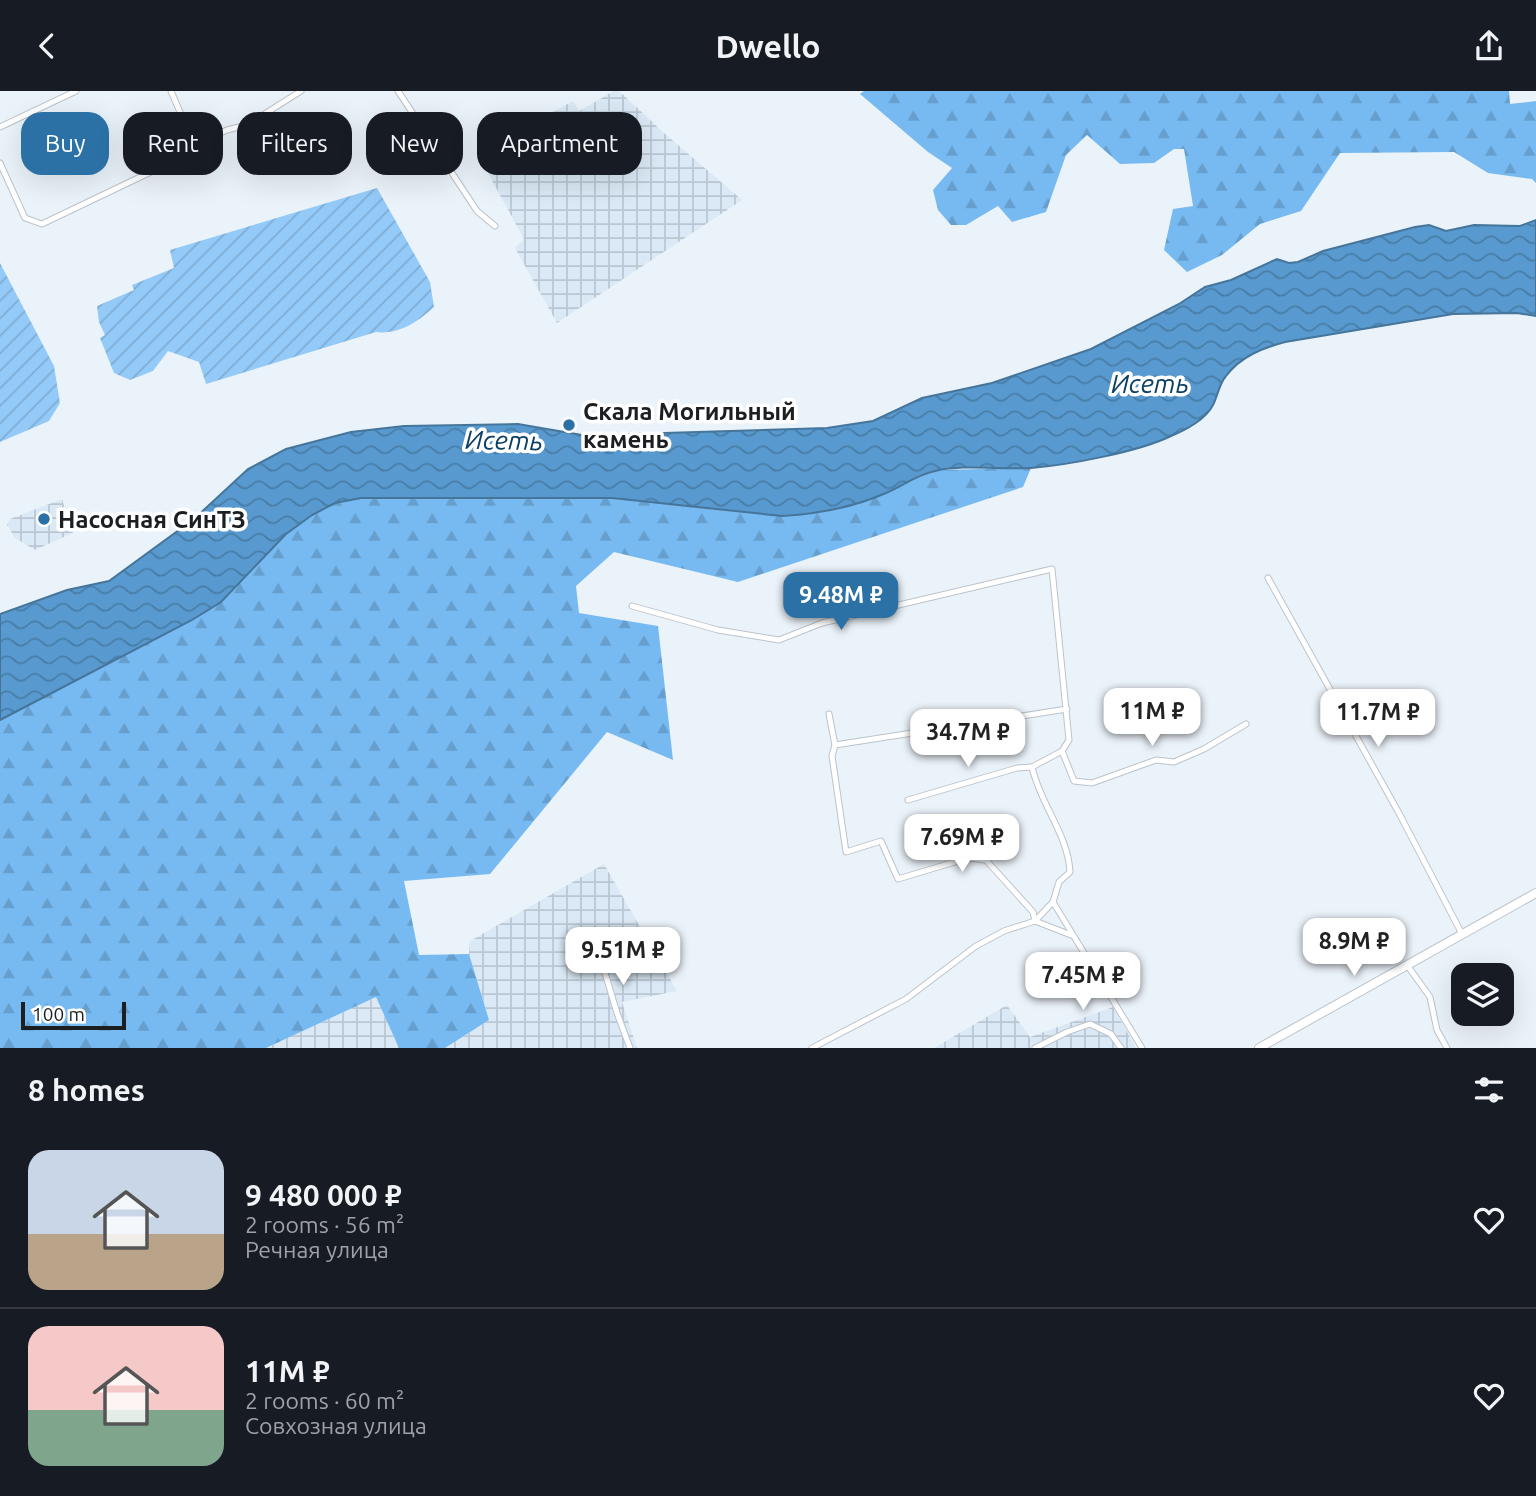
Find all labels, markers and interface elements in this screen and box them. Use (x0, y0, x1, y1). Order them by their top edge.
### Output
icon: back (28, 27, 66, 65)
icon: share (1470, 27, 1508, 65)
text: Dwello (715, 28, 821, 64)
chip: Buy (21, 112, 109, 175)
chip: Rent (123, 112, 223, 175)
chip: Filters (237, 112, 352, 175)
chip: New (366, 112, 463, 175)
chip: Apartment (477, 112, 642, 175)
water label: Исеть (1111, 369, 1189, 398)
place label: Скала Могильный камень (583, 398, 796, 453)
marker: Скала Могильный камень (561, 417, 577, 433)
water label: Исеть (465, 425, 543, 455)
place label: Насосная СинТЗ (58, 506, 246, 533)
marker: Насосная СинТЗ (36, 511, 52, 527)
pin: 9.48M ₽ (776, 573, 906, 632)
text: 9.48M ₽ (799, 582, 883, 607)
pin: 11M ₽ (1103, 689, 1201, 748)
pin: 11.7M ₽ (1313, 689, 1443, 749)
text: 11M ₽ (1120, 698, 1184, 723)
text: 11.7M ₽ (1336, 699, 1420, 724)
pin: 34.7M ₽ (903, 709, 1033, 769)
text: 34.7M ₽ (926, 719, 1010, 744)
pin: 7.69M ₽ (897, 815, 1027, 874)
text: 7.69M ₽ (920, 824, 1004, 849)
pin: 8.9M ₽ (1297, 919, 1411, 978)
pin: 9.51M ₽ (558, 927, 688, 987)
text: 8.9M ₽ (1319, 928, 1389, 953)
text: 9.51M ₽ (581, 937, 665, 962)
pin: 7.45M ₽ (1018, 953, 1148, 1012)
text: 7.45M ₽ (1041, 962, 1125, 987)
map controls (1451, 963, 1514, 1026)
button: layers (1451, 963, 1514, 1026)
scale bar (21, 999, 126, 1031)
text: 100 m (32, 1003, 85, 1025)
icon: filters (1470, 1071, 1508, 1109)
text: 8 homes (28, 1073, 145, 1107)
icon: home (84, 1178, 168, 1262)
text: 9 480 000 ₽ (245, 1178, 402, 1212)
icon: heart (1470, 1201, 1508, 1239)
text: 2 rooms · 56 m² (245, 1212, 404, 1237)
text: Речная улица (245, 1237, 389, 1262)
icon: home (84, 1354, 168, 1438)
text: 11M ₽ (245, 1354, 330, 1388)
icon: heart (1470, 1377, 1508, 1415)
text: 2 rooms · 60 m² (245, 1388, 404, 1413)
text: Совхозная улица (245, 1413, 427, 1438)

